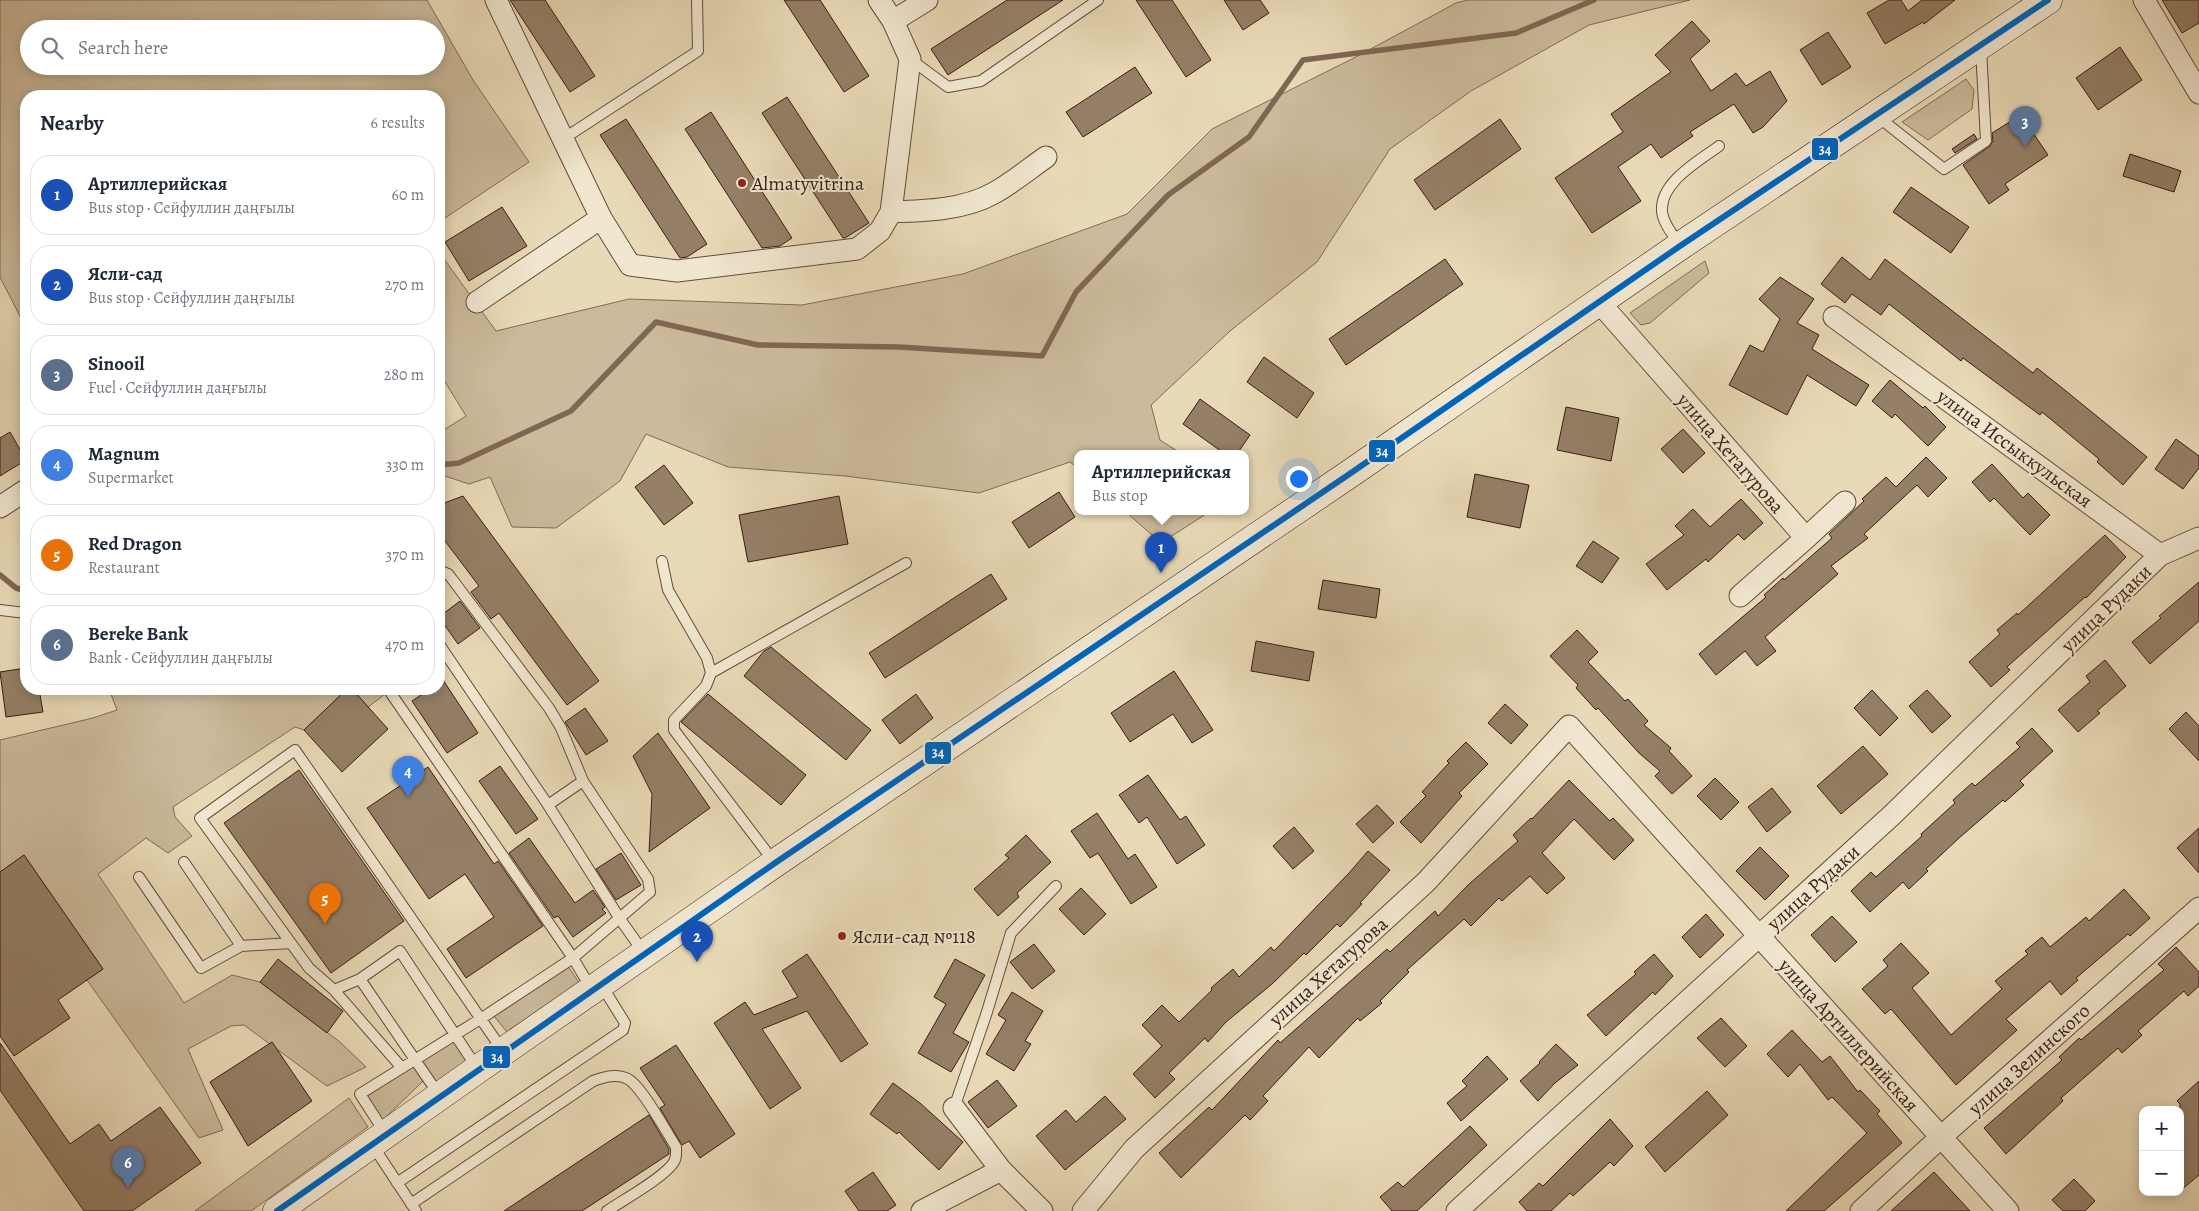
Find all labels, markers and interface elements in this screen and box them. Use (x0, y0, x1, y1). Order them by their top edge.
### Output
search box (20, 20, 445, 75)
icon: search (38, 34, 66, 62)
text: Search here (78, 35, 168, 61)
pin: 3 (2009, 106, 2041, 147)
text: Nearby (40, 109, 103, 137)
text: 6 results (371, 112, 425, 134)
line badge: 34 (1811, 137, 1839, 161)
text: 34 (1819, 140, 1832, 159)
place label: Almatyvitrina (751, 170, 865, 197)
text: Артиллерийская (88, 171, 227, 197)
marker: Almatyvitrina (736, 177, 748, 189)
text: 1 (54, 184, 60, 206)
text: 60 m (392, 184, 424, 206)
text: Bus stop · Сейфуллин даңғылы (88, 197, 295, 219)
text: Ясли-сад (88, 261, 163, 287)
text: 2 (53, 274, 61, 296)
text: 270 m (385, 274, 424, 296)
text: Bus stop · Сейфуллин даңғылы (88, 287, 295, 309)
text: Sinooil (88, 351, 144, 377)
text: 3 (54, 364, 60, 386)
text: 280 m (384, 364, 424, 386)
text: Fuel · Сейфуллин даңғылы (88, 377, 267, 399)
street label: улица Иссыккульская (1931, 382, 2098, 514)
street label: улица Хетагурова (1670, 387, 1791, 520)
line badge: 34 (1368, 439, 1396, 463)
text: Magnum (88, 441, 160, 467)
text: 34 (1376, 442, 1389, 461)
popup (1074, 450, 1249, 515)
text: 4 (53, 454, 61, 476)
text: 330 m (386, 454, 424, 476)
text: Артиллерийская (1092, 459, 1231, 485)
your location (1286, 466, 1312, 492)
text: Supermarket (88, 467, 174, 489)
text: Bus stop (1092, 485, 1148, 507)
text: Red Dragon (88, 531, 182, 557)
pin: 1 (1145, 532, 1177, 573)
text: 5 (54, 544, 60, 566)
text: 370 m (386, 544, 424, 566)
text: Restaurant (88, 557, 160, 579)
street label: улица Рудаки (2054, 558, 2158, 659)
text: Bereke Bank (88, 621, 188, 647)
text: 6 (53, 634, 61, 656)
text: 470 m (385, 634, 424, 656)
text: Bank · Сейфуллин даңғылы (88, 647, 273, 669)
line badge: 34 (924, 741, 952, 765)
text: 34 (932, 743, 945, 762)
pin: 4 (392, 756, 424, 797)
street label: улица Рудаки (1760, 838, 1866, 937)
pin: 5 (309, 883, 341, 924)
street label: улица Хетагурова (1262, 910, 1394, 1033)
pin: 2 (681, 921, 713, 962)
place label: Ясли-сад №118 (852, 923, 976, 950)
marker: Ясли-сад №118 (836, 930, 848, 942)
street label: улица Артиллерийская (1772, 952, 1925, 1118)
street label: улица Зелинского (1962, 997, 2096, 1122)
line badge: 34 (482, 1045, 511, 1069)
text: 34 (491, 1048, 504, 1067)
map controls (2139, 1106, 2184, 1196)
button: + (2139, 1106, 2184, 1151)
pin: 6 (112, 1147, 144, 1188)
button: − (2139, 1151, 2184, 1196)

